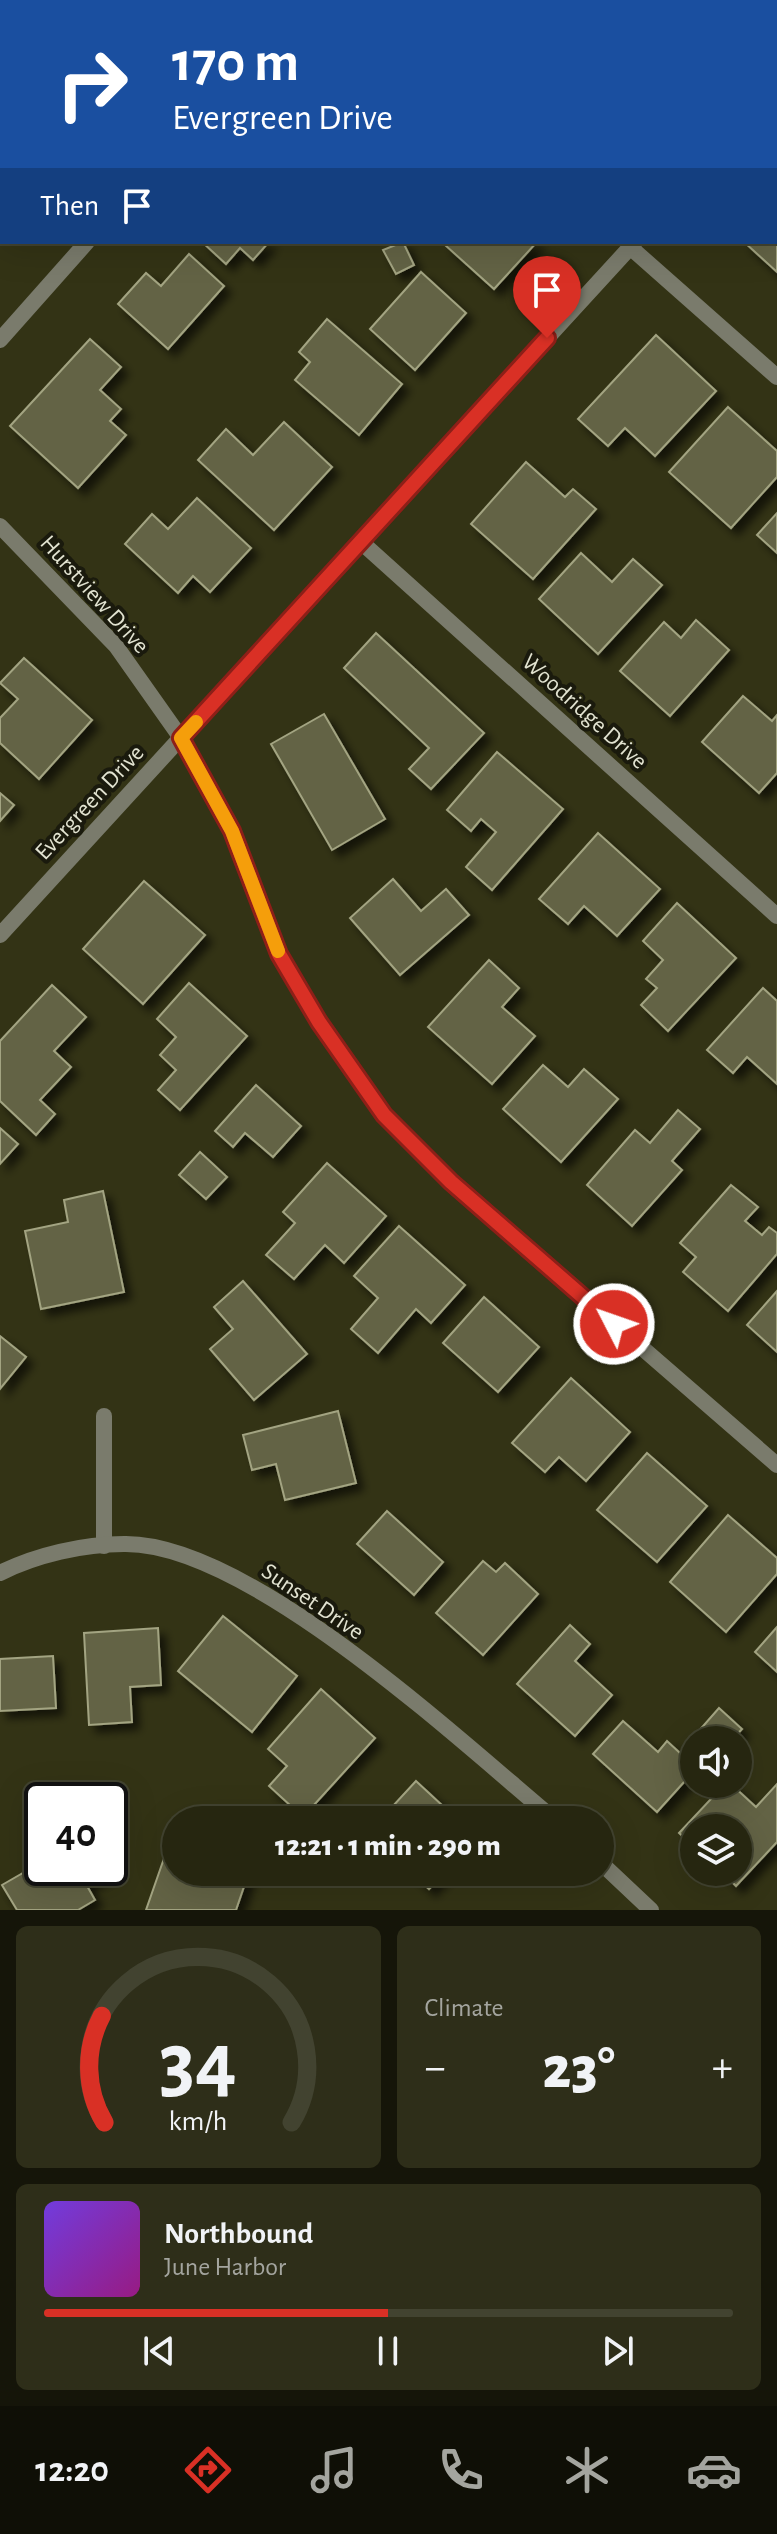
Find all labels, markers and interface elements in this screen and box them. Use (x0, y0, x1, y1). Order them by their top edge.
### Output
icon: right (40, 32, 144, 136)
text: 170 m (172, 35, 299, 91)
text: Evergreen Drive (172, 100, 393, 136)
icon: arrive (115, 184, 159, 228)
text: Then (40, 191, 99, 221)
pin (513, 256, 581, 338)
icon: arrive (525, 268, 569, 312)
street label: Hurstview Drive (35, 531, 153, 658)
street label: Woodridge Drive (517, 650, 651, 774)
street label: Evergreen Drive (31, 741, 149, 865)
position arrow (572, 1282, 656, 1366)
street label: Sunset Drive (257, 1559, 368, 1645)
map controls (680, 1726, 752, 1886)
button: sound (680, 1726, 752, 1798)
speed limit sign: 40 (24, 1782, 128, 1886)
button: layers (680, 1814, 752, 1886)
text: 12:21 · 1 min · 290 m (275, 1831, 501, 1861)
text: Climate (425, 1995, 503, 2021)
text: 34 (159, 2022, 237, 2106)
text: 23° (542, 2039, 615, 2099)
text: − (425, 2046, 446, 2090)
text: + (712, 2046, 733, 2090)
text: km/h (169, 2107, 228, 2136)
text: Northbound (164, 2219, 313, 2249)
text: June Harbor (164, 2254, 286, 2280)
icon: previous (137, 2329, 181, 2373)
icon: pause (366, 2329, 410, 2373)
icon: next (596, 2329, 640, 2373)
icon: directions (180, 2442, 236, 2498)
icon: music (306, 2442, 362, 2498)
icon: phone (433, 2442, 489, 2498)
icon: climate (559, 2442, 615, 2498)
icon: car (686, 2442, 742, 2498)
text: 12:20 (35, 2452, 109, 2488)

